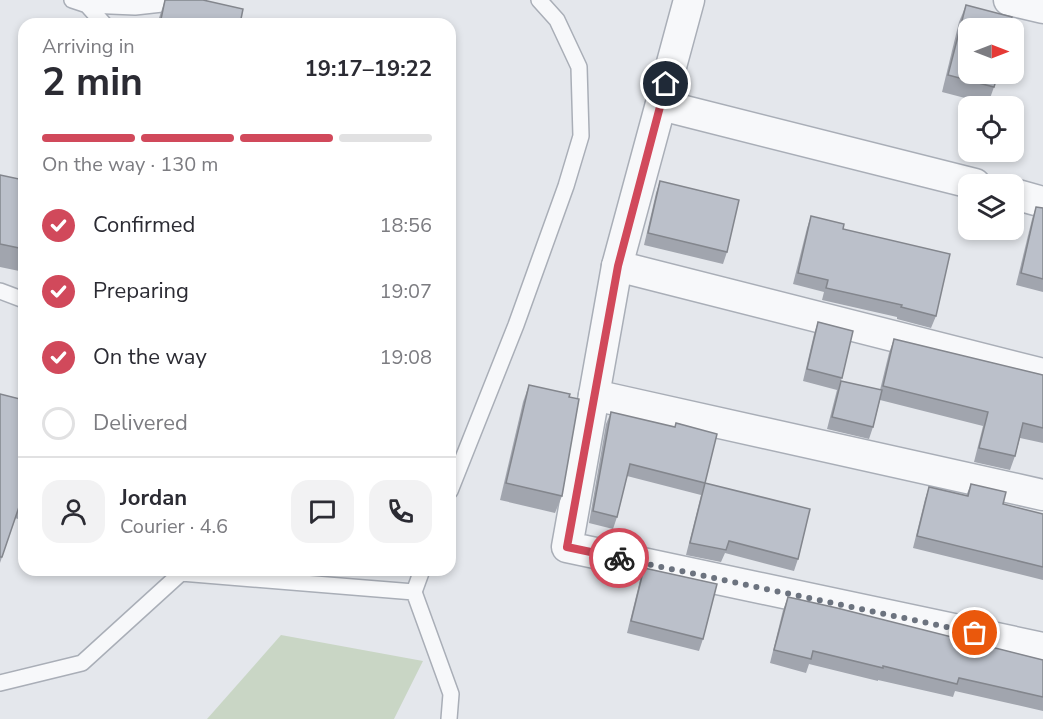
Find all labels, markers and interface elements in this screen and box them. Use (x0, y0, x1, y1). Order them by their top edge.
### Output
north arrow (958, 18, 1024, 84)
map controls (958, 18, 1024, 240)
text: Arriving in (42, 33, 135, 60)
text: 19:17–19:22 (304, 54, 432, 84)
text: 2 min (42, 56, 143, 109)
pin (640, 58, 691, 109)
icon: home (649, 67, 682, 100)
button: locate (958, 96, 1024, 162)
text: On the way · 130 m (42, 151, 218, 178)
button: layers (958, 174, 1024, 240)
icon: check (42, 209, 75, 242)
text: Confirmed (93, 210, 195, 240)
text: 18:56 (379, 212, 432, 239)
icon: check (42, 275, 75, 308)
text: Preparing (93, 276, 189, 306)
text: 19:07 (379, 278, 432, 305)
icon: check (42, 341, 75, 374)
text: On the way (93, 342, 207, 372)
text: 19:08 (379, 344, 432, 371)
text: Delivered (93, 408, 188, 438)
button: person (42, 480, 105, 543)
button: chat (291, 480, 354, 543)
button: phone (369, 480, 432, 543)
text: Jordan (120, 483, 187, 513)
text: Courier · 4.6 (120, 513, 228, 540)
courier (589, 528, 649, 588)
icon: bike (603, 542, 636, 575)
pin (949, 607, 1000, 658)
icon: bag (958, 616, 991, 649)

